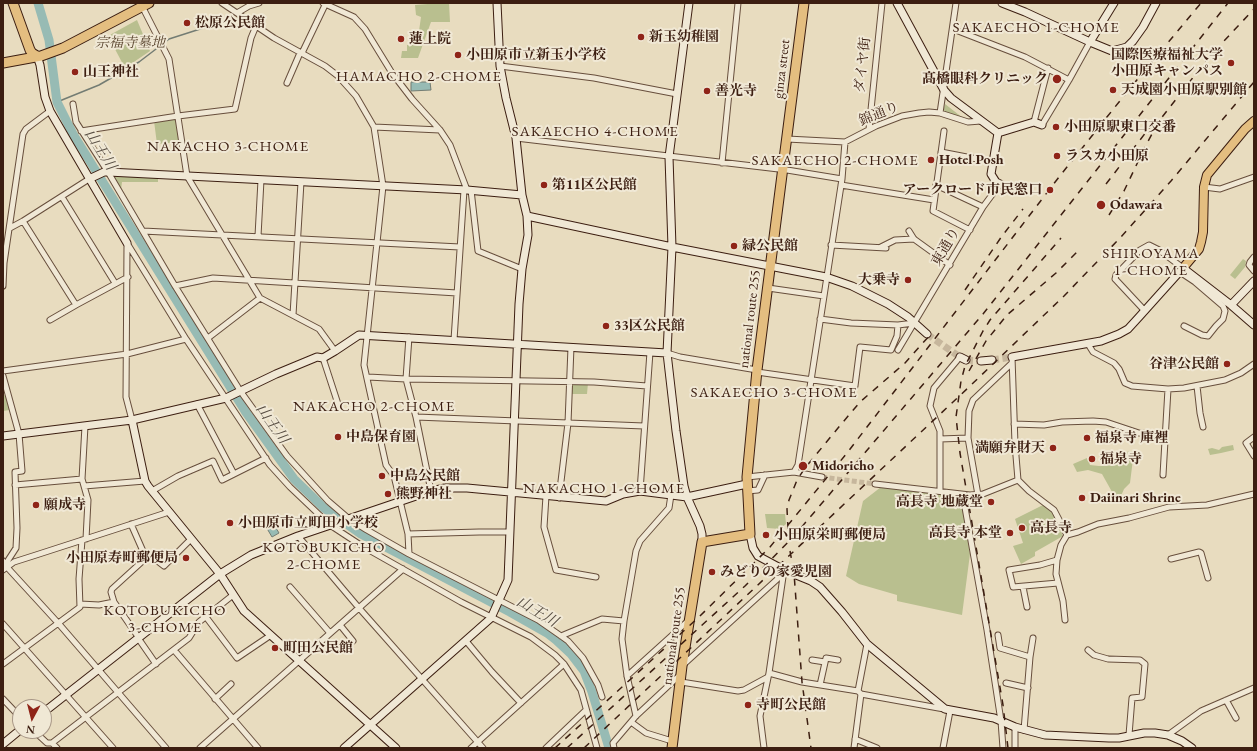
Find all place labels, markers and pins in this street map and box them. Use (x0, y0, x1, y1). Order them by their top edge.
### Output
place label: 松原公民館 (195, 15, 265, 31)
marker: 松原公民館 (182, 18, 192, 28)
place label: 新玉幼稚園 (649, 29, 719, 45)
place label: 蓮上院 (409, 31, 451, 47)
marker: 新玉幼稚園 (636, 32, 646, 42)
marker: 蓮上院 (396, 34, 406, 44)
place label: 小田原市立新玉小学校 (466, 47, 606, 63)
place label: 国際医療福祉大学 小田原キャンパス (1111, 47, 1223, 80)
marker: 小田原市立新玉小学校 (453, 50, 463, 60)
marker: 国際医療福祉大学 小田原キャンパス (1226, 58, 1236, 68)
place label: 山王神社 (83, 64, 139, 80)
marker: 山王神社 (70, 67, 80, 77)
place label: 髙橋眼科クリニック (922, 71, 1048, 87)
marker: 髙橋眼科クリニック (1051, 73, 1063, 85)
place label: 天成園小田原駅別館 (1121, 82, 1247, 98)
place label: 善光寺 (715, 83, 757, 99)
marker: 天成園小田原駅別館 (1108, 85, 1118, 95)
marker: 善光寺 (702, 86, 712, 96)
place label: 小田原駅東口交番 (1064, 119, 1176, 135)
marker: 小田原駅東口交番 (1051, 122, 1061, 132)
place label: ラスカ小田原 (1065, 148, 1149, 164)
marker: ラスカ小田原 (1052, 151, 1062, 161)
place label: Hotel Posh (939, 152, 1004, 168)
marker: Hotel Posh (926, 155, 936, 165)
place label: 第11区公民館 (552, 177, 637, 193)
marker: 第11区公民館 (539, 180, 549, 190)
place label: アークロード市民窓口 (902, 182, 1042, 198)
marker: アークロード市民窓口 (1045, 185, 1055, 195)
place label: Odawara (1110, 197, 1162, 213)
marker: Odawara (1095, 199, 1107, 211)
place label: 緑公民館 (742, 238, 798, 254)
marker: 緑公民館 (729, 241, 739, 251)
place label: 大乗寺 (858, 272, 900, 288)
marker: 大乗寺 (903, 275, 913, 285)
place label: 33区公民館 (614, 318, 685, 334)
marker: 33区公民館 (601, 321, 611, 331)
place label: 谷津公民館 (1149, 356, 1219, 372)
marker: 谷津公民館 (1222, 359, 1232, 369)
place label: 中島保育園 (346, 429, 416, 445)
place label: 福泉寺 庫裡 (1095, 430, 1168, 446)
marker: 中島保育園 (333, 432, 343, 442)
marker: 福泉寺 庫裡 (1082, 433, 1092, 443)
place label: 満願弁財天 (975, 440, 1045, 456)
marker: 満願弁財天 (1048, 443, 1058, 453)
place label: 福泉寺 (1100, 451, 1142, 467)
marker: 福泉寺 (1087, 454, 1097, 464)
place label: Midoricho (812, 458, 874, 474)
marker: Midoricho (797, 460, 809, 472)
place label: 中島公民館 (390, 468, 460, 484)
marker: 中島公民館 (377, 471, 387, 481)
place label: 熊野神社 (396, 486, 452, 502)
marker: 熊野神社 (383, 489, 393, 499)
place label: Daiinari Shrine (1090, 490, 1181, 506)
marker: Daiinari Shrine (1077, 493, 1087, 503)
place label: 高長寺 地蔵堂 (896, 494, 983, 510)
place label: 願成寺 (44, 497, 86, 513)
marker: 高長寺 地蔵堂 (986, 497, 996, 507)
marker: 願成寺 (31, 500, 41, 510)
place label: 小田原市立町田小学校 (238, 515, 378, 531)
marker: 小田原市立町田小学校 (225, 518, 235, 528)
place label: 高長寺 (1030, 520, 1072, 536)
marker: 高長寺 (1017, 523, 1027, 533)
place label: 高長寺 本堂 (929, 525, 1002, 541)
place label: 小田原栄町郵便局 (774, 527, 886, 543)
marker: 高長寺 本堂 (1005, 528, 1015, 538)
marker: 小田原栄町郵便局 (761, 530, 771, 540)
place label: 小田原寿町郵便局 (66, 550, 178, 566)
marker: 小田原寿町郵便局 (181, 553, 191, 563)
place label: みどりの家愛児園 (720, 564, 832, 580)
marker: みどりの家愛児園 (707, 567, 717, 577)
place label: 町田公民館 (283, 640, 353, 656)
marker: 町田公民館 (270, 643, 280, 653)
place label: 寺町公民館 (756, 697, 826, 713)
marker: 寺町公民館 (743, 700, 753, 710)

